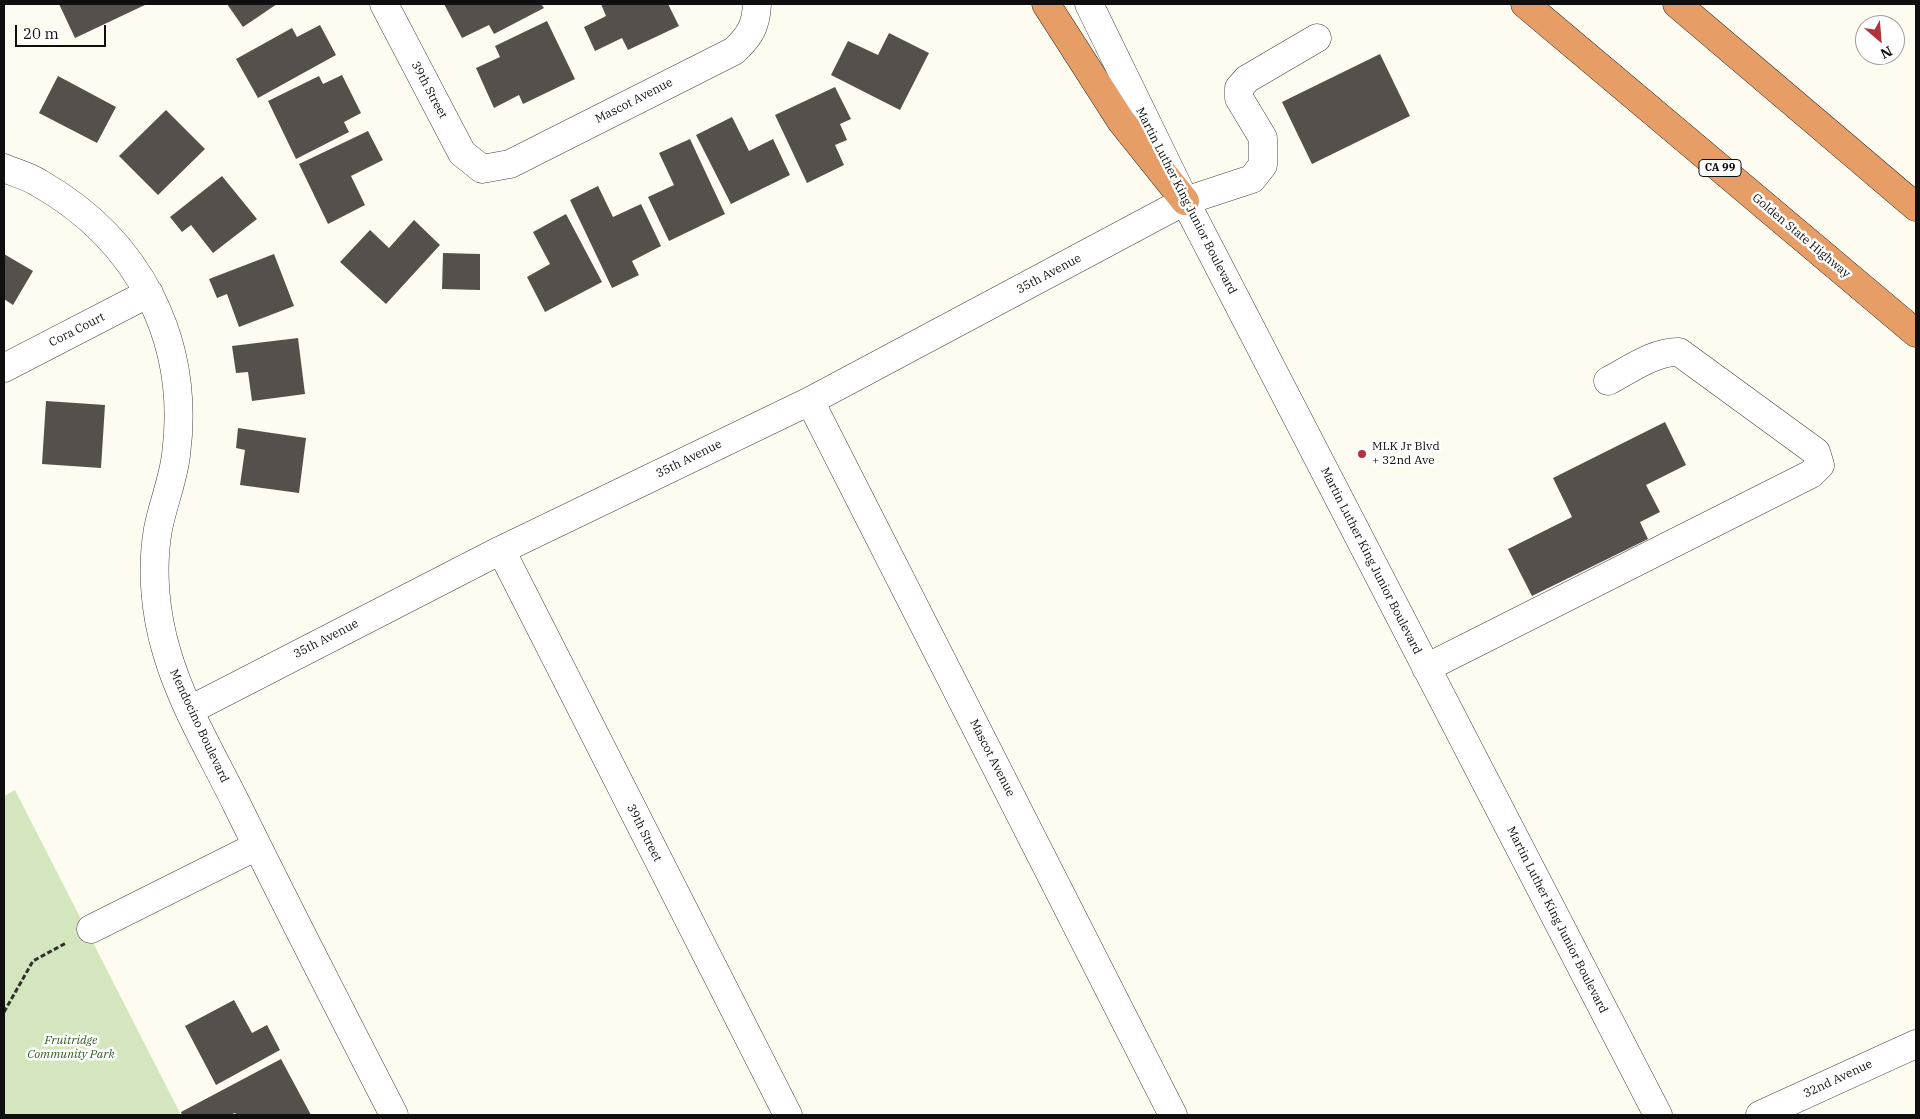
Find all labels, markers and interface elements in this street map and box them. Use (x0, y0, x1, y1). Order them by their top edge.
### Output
scale bar (18, 15, 109, 47)
north arrow (1855, 15, 1905, 65)
text: 20 m (23, 24, 59, 43)
text: N (1877, 42, 1895, 63)
street label: 39th Street (408, 59, 450, 121)
street label: Mascot Avenue (593, 75, 675, 127)
street label: Martin Luther King Junior Boulevard (1132, 105, 1240, 297)
road number: CA 99 (1699, 160, 1741, 177)
street label: Golden State Highway (1749, 191, 1853, 281)
street label: 35th Avenue (1014, 251, 1084, 297)
street label: Cora Court (47, 310, 107, 350)
street label: 35th Avenue (654, 437, 724, 481)
place label: MLK Jr Blvd + 32nd Ave (1372, 440, 1440, 468)
marker: MLK Jr Blvd + 32nd Ave (1356, 448, 1368, 460)
street label: Martin Luther King Junior Boulevard (1317, 465, 1425, 657)
street label: 35th Avenue (291, 616, 361, 662)
street label: Mendocino Boulevard (166, 667, 232, 785)
street label: Mascot Avenue (966, 717, 1018, 799)
street label: 39th Street (623, 802, 665, 864)
street label: Martin Luther King Junior Boulevard (1503, 824, 1611, 1016)
park label: Fruitridge Community Park (27, 1034, 115, 1062)
street label: 32nd Avenue (1801, 1057, 1875, 1101)

